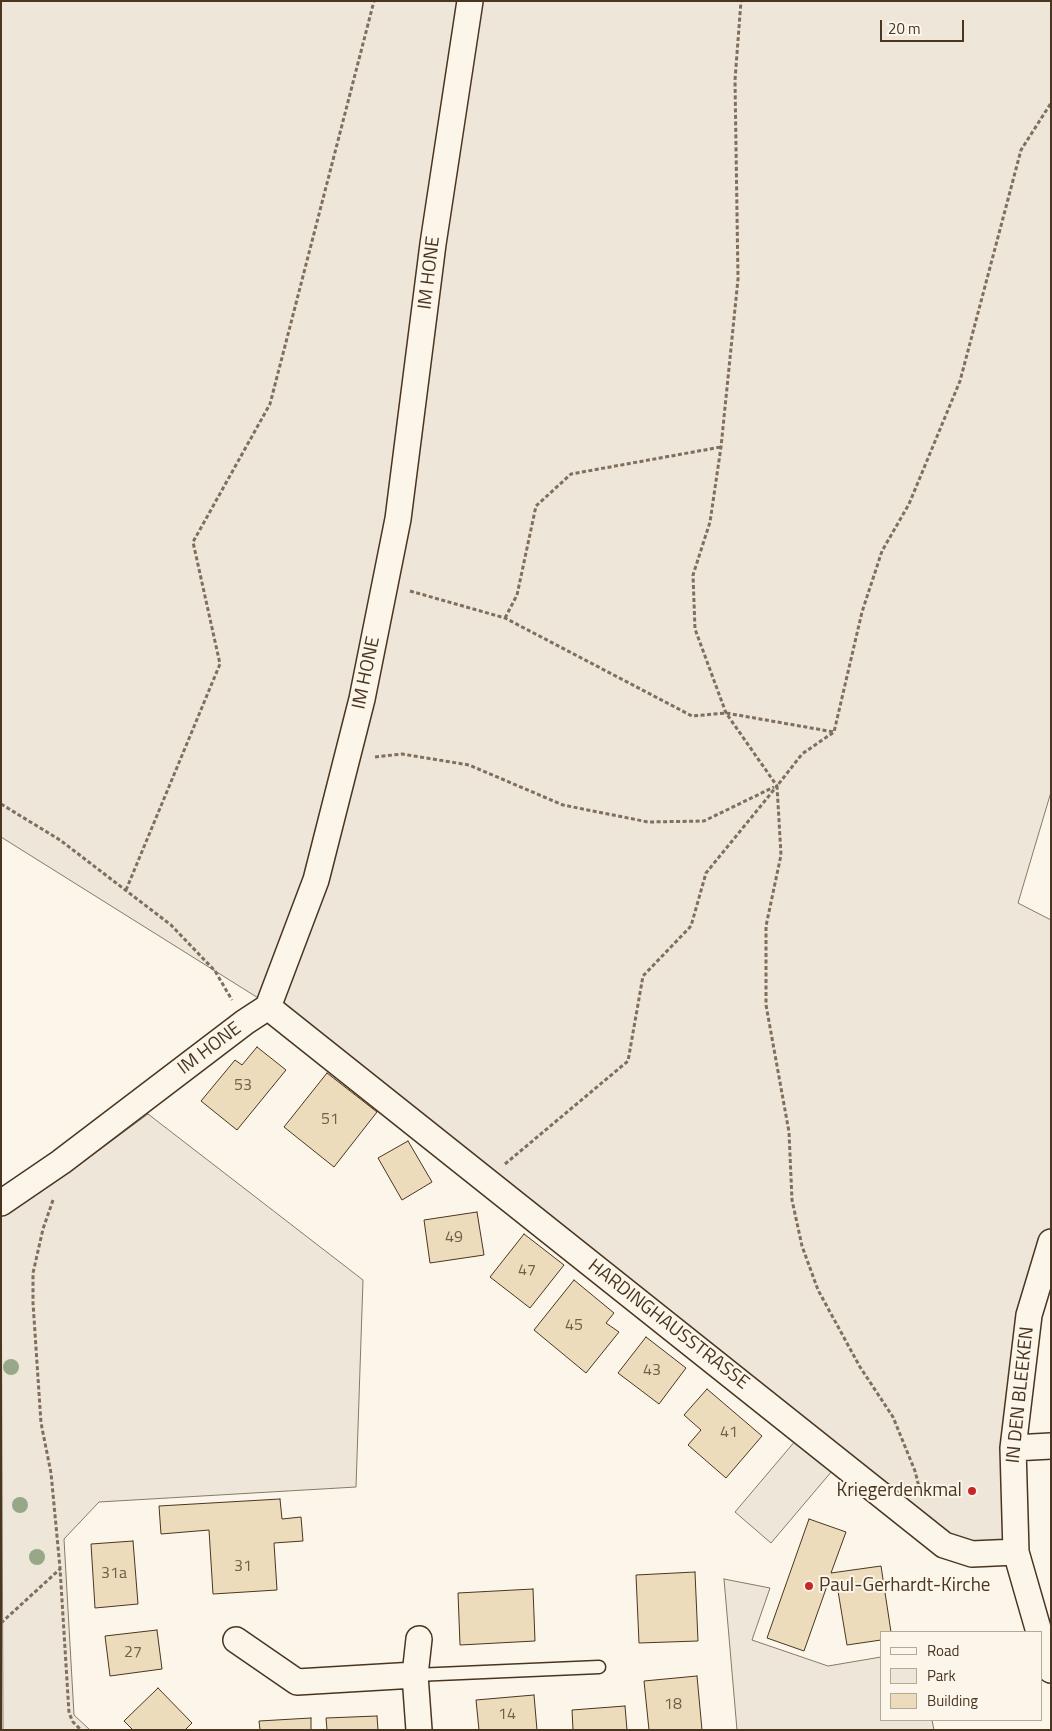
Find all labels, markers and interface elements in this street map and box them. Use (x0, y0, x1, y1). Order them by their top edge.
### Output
scale bar (882, 10, 966, 42)
text: 20 m (888, 17, 921, 40)
street label: IM HONE (414, 235, 446, 311)
street label: IM HONE (348, 635, 386, 711)
street label: IM HONE (174, 1018, 246, 1080)
house number: 53 (234, 1076, 252, 1096)
house number: 51 (321, 1110, 339, 1130)
house number: 49 (445, 1228, 463, 1248)
street label: HARDINGHAUSSTRASSE (583, 1255, 753, 1395)
house number: 47 (518, 1261, 536, 1281)
house number: 45 (565, 1316, 583, 1336)
street label: IN DEN BLEEKEN (1002, 1325, 1040, 1465)
house number: 43 (643, 1361, 661, 1381)
house number: 41 (720, 1423, 738, 1443)
place label: Kriegerdenkmal (836, 1480, 962, 1502)
marker: Kriegerdenkmal (966, 1485, 978, 1497)
house number: 31 (234, 1557, 252, 1577)
house number: 31a (101, 1564, 127, 1584)
place label: Paul-Gerhardt-Kirche (819, 1575, 990, 1597)
marker: Paul-Gerhardt-Kirche (803, 1580, 815, 1592)
legend (880, 1631, 1042, 1721)
text: Road (927, 1639, 959, 1662)
house number: 27 (124, 1643, 142, 1663)
text: Park (927, 1664, 956, 1687)
text: Building (927, 1689, 978, 1712)
house number: 18 (664, 1695, 682, 1715)
house number: 14 (498, 1705, 516, 1725)

